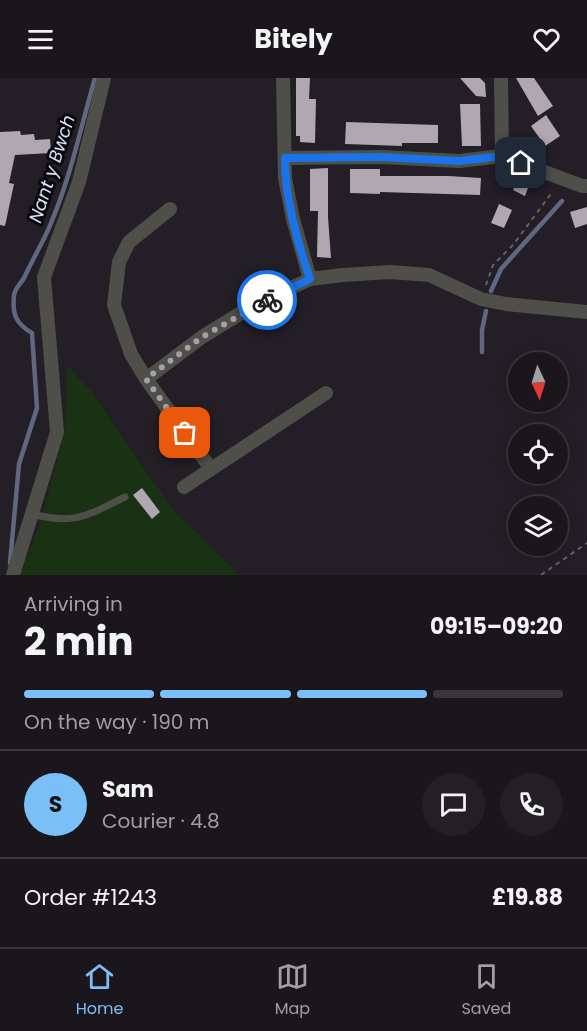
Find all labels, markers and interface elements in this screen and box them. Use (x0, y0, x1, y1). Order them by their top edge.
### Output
text: Bitely (254, 20, 333, 57)
icon: menu (24, 23, 57, 56)
icon: heart (530, 23, 563, 56)
water label: Nant y Bwch (22, 112, 81, 226)
pin (495, 137, 546, 188)
icon: home (504, 146, 537, 179)
courier (237, 270, 297, 330)
icon: bike (251, 284, 284, 317)
north arrow (508, 352, 568, 412)
map controls (508, 352, 568, 556)
pin (159, 407, 210, 458)
icon: bag (168, 416, 201, 449)
button: locate (508, 424, 568, 484)
button: layers (508, 496, 568, 556)
text: Arriving in (24, 590, 123, 618)
text: 09:15–09:20 (430, 611, 563, 642)
text: 2 min (24, 614, 134, 669)
text: On the way · 190 m (24, 708, 209, 736)
button: chat (422, 773, 485, 836)
button: phone (500, 773, 563, 836)
text: Sam (102, 774, 154, 805)
text: S (49, 789, 62, 820)
text: Courier · 4.8 (102, 807, 220, 835)
text: Order #1243 (24, 882, 157, 913)
text: £19.88 (492, 882, 563, 913)
tab: Home (76, 960, 123, 1021)
tab: Map (275, 960, 310, 1021)
tab: Saved (461, 960, 511, 1021)

